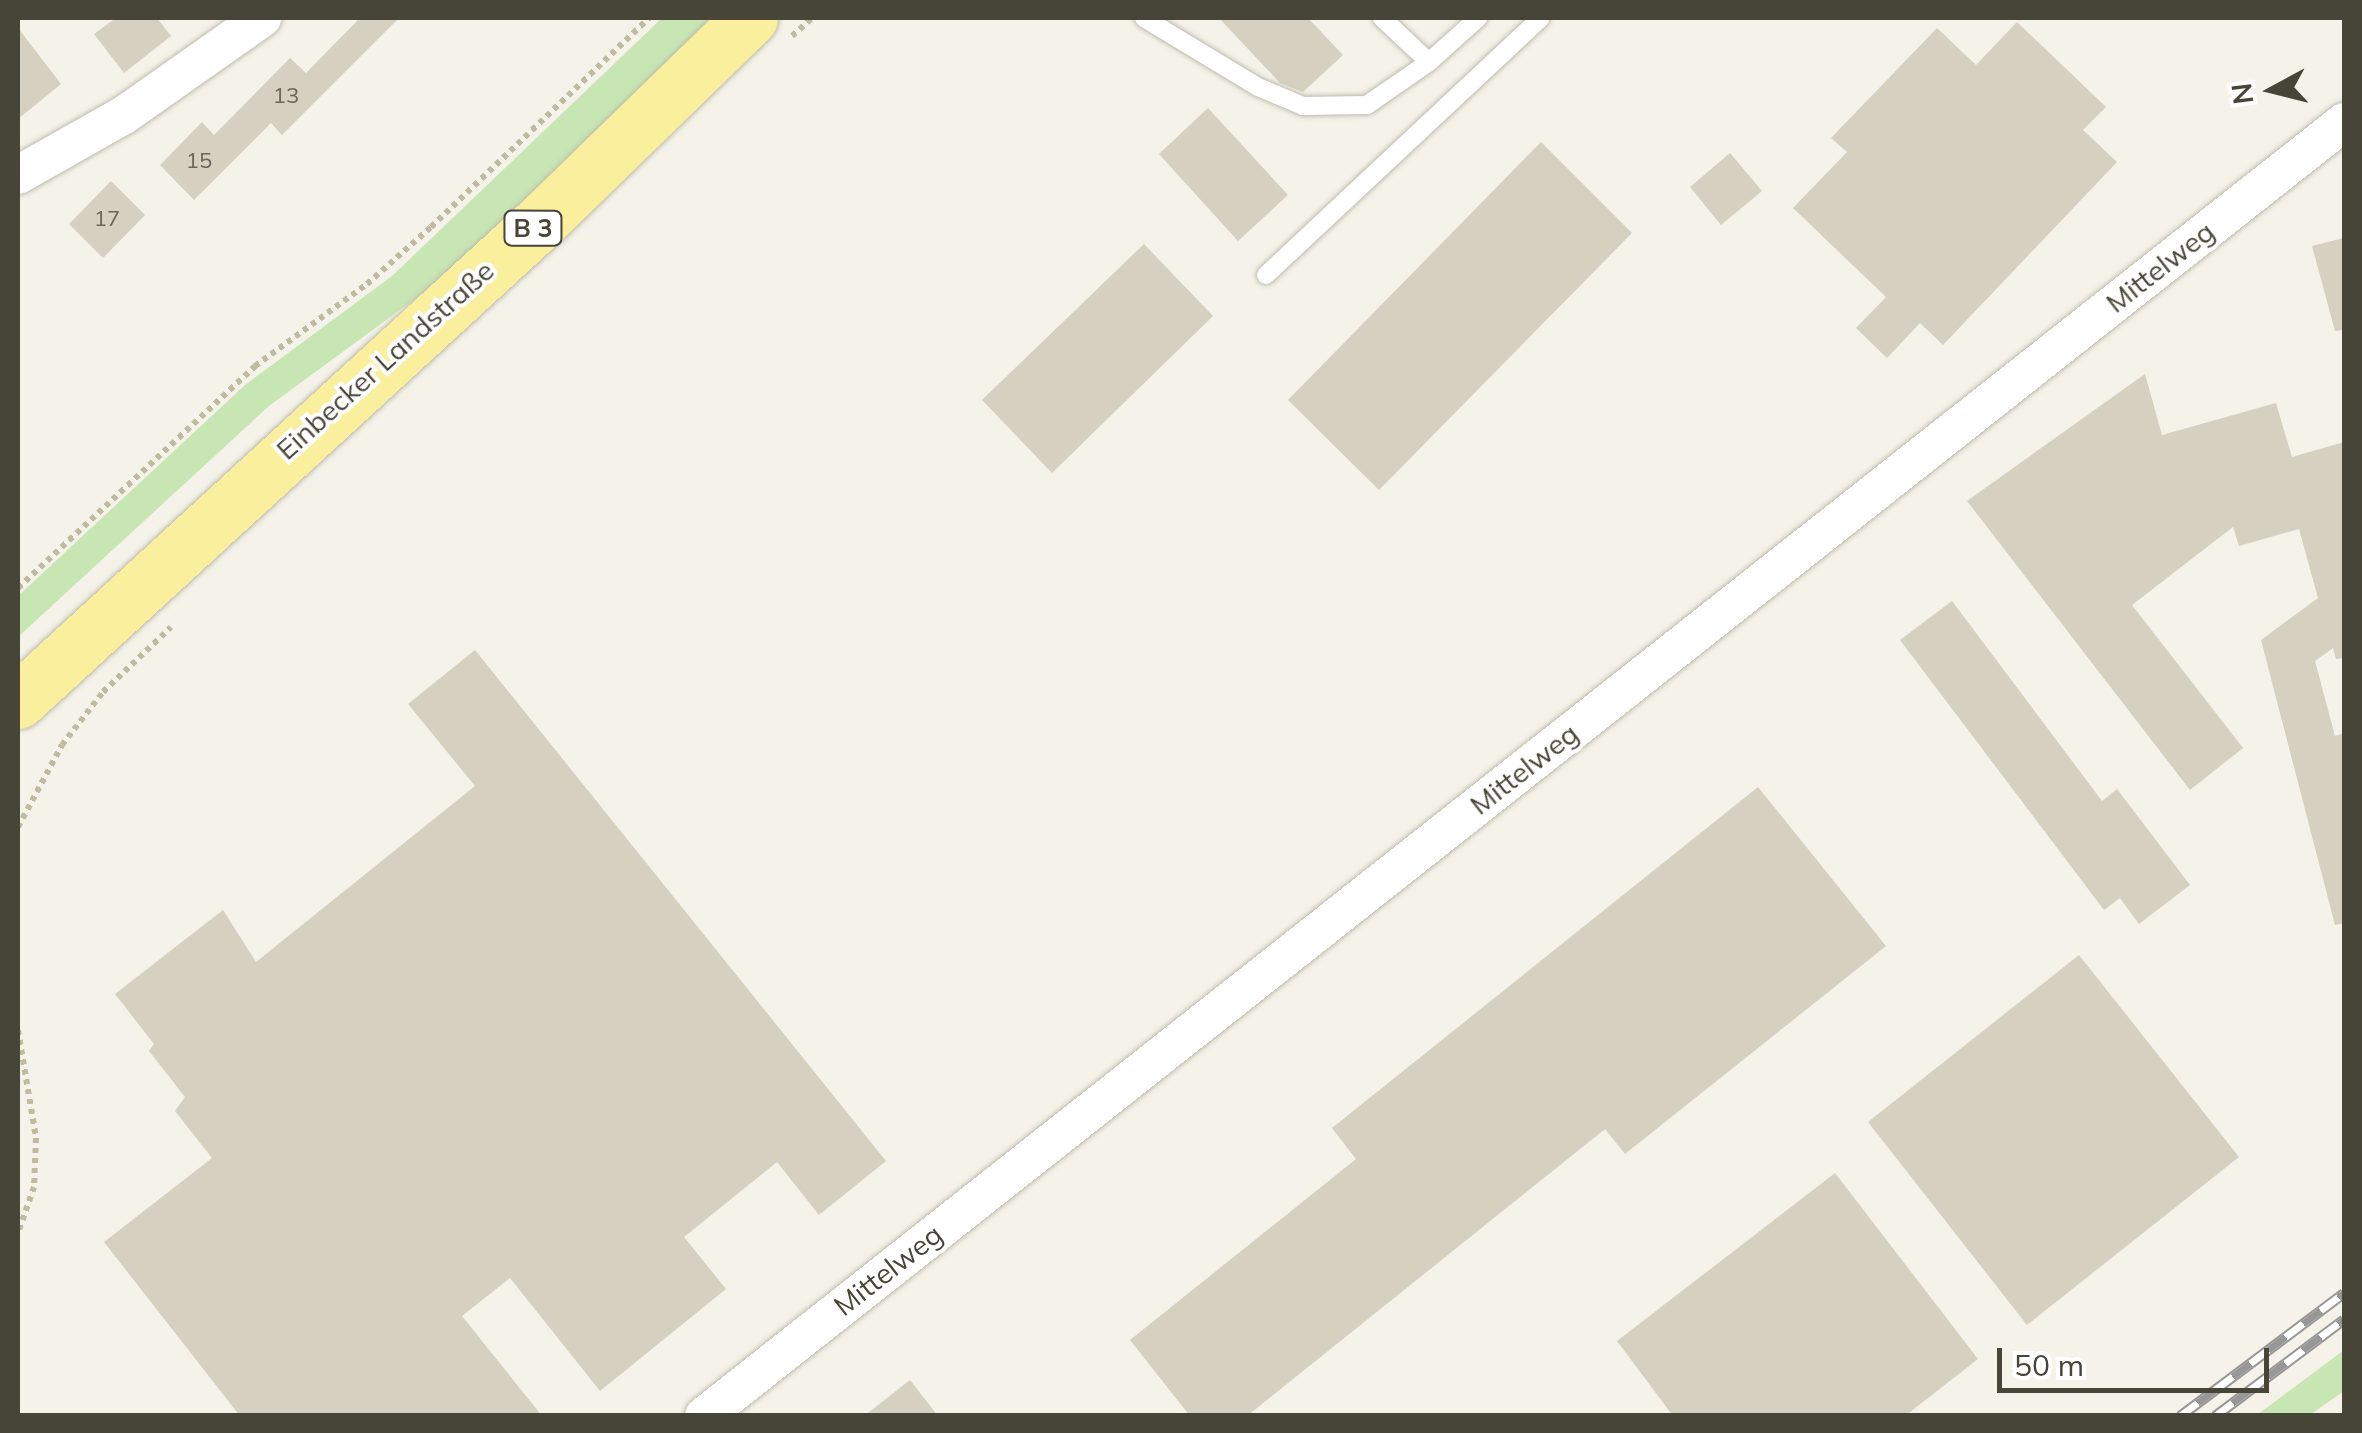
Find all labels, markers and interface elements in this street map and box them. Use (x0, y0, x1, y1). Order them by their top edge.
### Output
north arrow (2222, 40, 2322, 140)
text: N (2223, 81, 2260, 106)
house number: 13 (273, 83, 299, 109)
house number: 15 (186, 148, 212, 174)
house number: 17 (94, 206, 120, 232)
road number: B 3 (503, 208, 563, 248)
street label: Mittelweg (2099, 214, 2221, 320)
street label: Einbecker Landstraße (269, 254, 501, 466)
street label: Mittelweg (1463, 716, 1585, 822)
street label: Mittelweg (827, 1217, 949, 1323)
scale bar (2002, 1328, 2274, 1390)
text: 50 m (2014, 1346, 2084, 1384)

